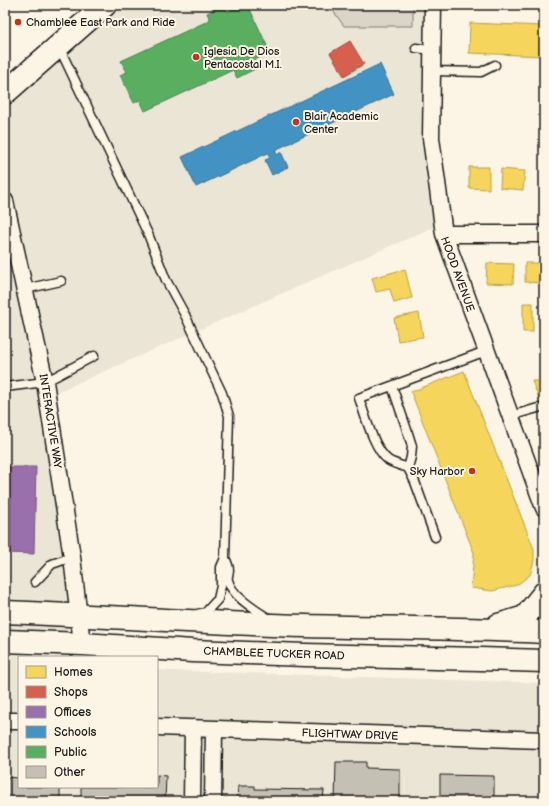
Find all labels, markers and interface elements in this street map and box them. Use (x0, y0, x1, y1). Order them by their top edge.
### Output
place label: Chamblee East Park and Ride (26, 16, 176, 29)
marker: Chamblee East Park and Ride (13, 17, 23, 27)
place label: Iglesia De Dios Pentacostal M.I. (204, 45, 282, 71)
marker: Iglesia De Dios Pentacostal M.I. (191, 52, 201, 62)
place label: Blair Academic Center (304, 110, 379, 136)
marker: Blair Academic Center (291, 117, 301, 127)
street label: HOOD AVENUE (438, 235, 477, 314)
street label: INTERACTIVE WAY (37, 373, 64, 470)
place label: Sky Harbor (410, 465, 465, 478)
marker: Sky Harbor (467, 466, 477, 476)
street label: CHAMBLEE TUCKER ROAD (203, 645, 345, 662)
legend (18, 656, 158, 788)
text: Homes (54, 665, 93, 680)
text: Shops (54, 685, 88, 700)
text: Offices (54, 705, 91, 720)
text: Schools (54, 725, 97, 740)
street label: FLIGHTWAY DRIVE (301, 726, 399, 743)
text: Public (54, 745, 87, 760)
text: Other (54, 765, 86, 780)

